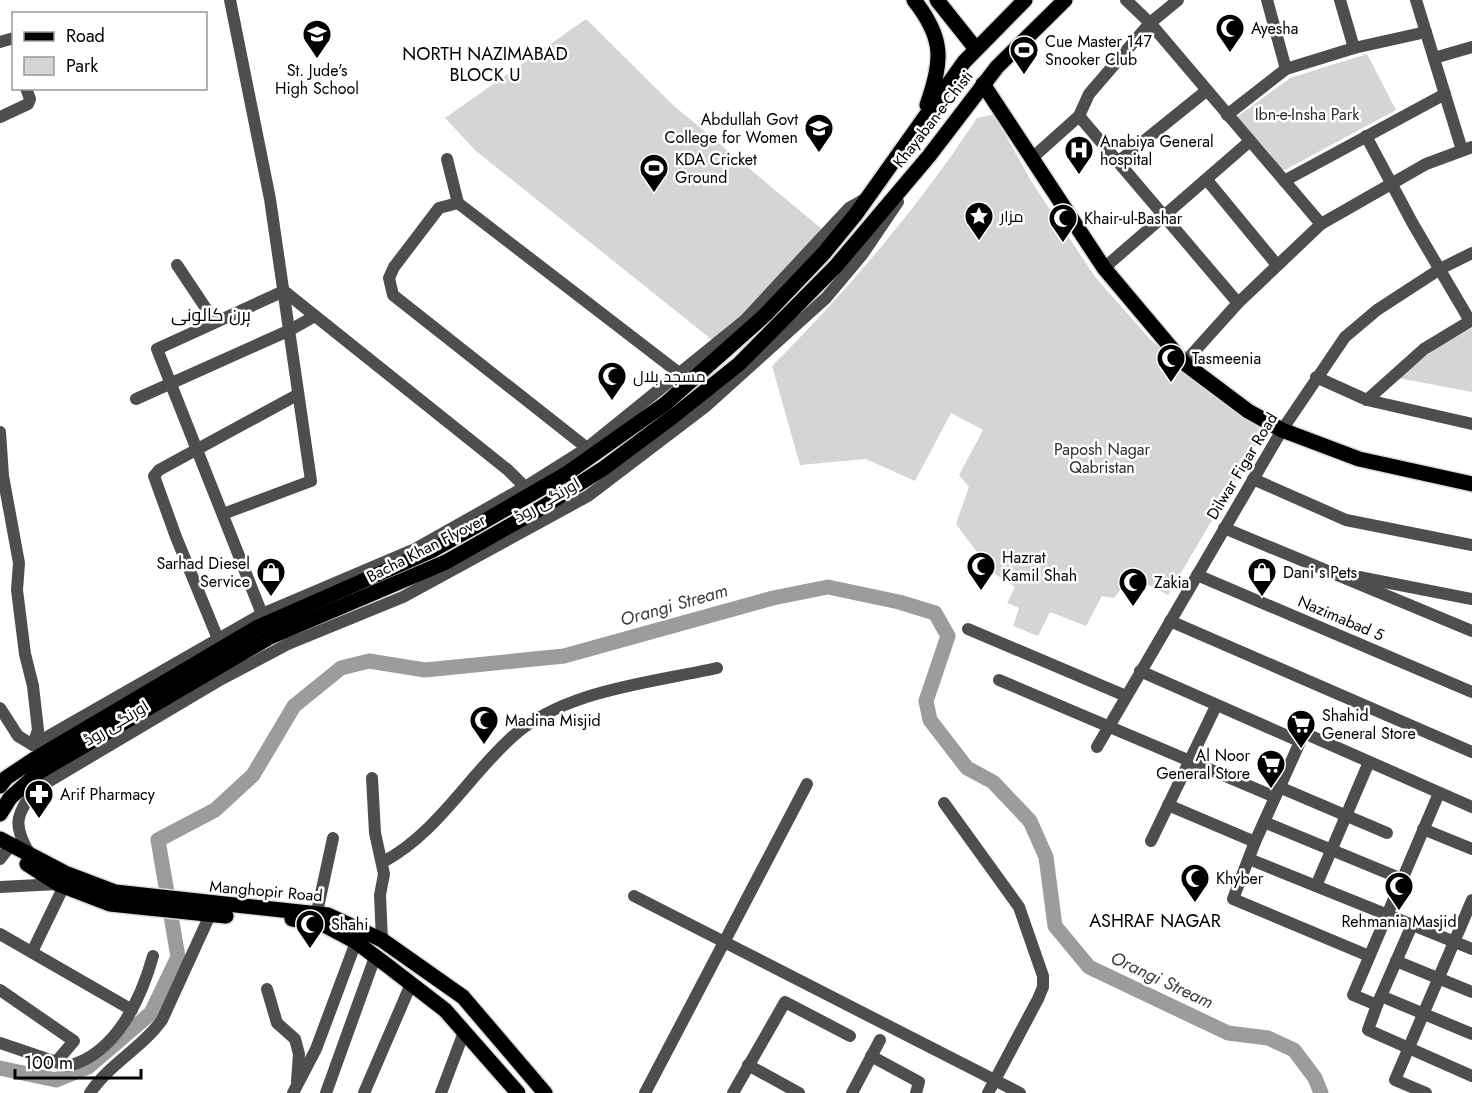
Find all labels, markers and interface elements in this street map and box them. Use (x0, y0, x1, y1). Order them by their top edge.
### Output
legend (12, 12, 207, 90)
mosque icon: Ayesha (1214, 12, 1246, 54)
place label: Ayesha (1251, 17, 1298, 40)
school or university icon: St. Jude's High School (301, 18, 333, 60)
text: Road (66, 23, 105, 49)
place label: Cue Master 147 Snooker Club (1045, 30, 1152, 71)
sports icon: Cue Master 147 Snooker Club (1008, 34, 1040, 76)
district label: NORTH NAZIMABAD BLOCK U (402, 41, 568, 88)
text: Park (66, 53, 98, 79)
place label: St. Jude's High School (275, 59, 359, 100)
street label: Khayaban-e-Chisti (888, 65, 978, 173)
park label: Ibn-e-Insha Park (1255, 103, 1360, 126)
place label: Abdullah Govt College for Women (665, 108, 798, 149)
school or university icon: Abdullah Govt College for Women (803, 112, 835, 154)
place label: Anabiya General hospital (1100, 130, 1214, 171)
hospital icon: Anabiya General hospital (1063, 134, 1095, 176)
place label: KDA Cricket Ground (675, 148, 757, 189)
sports icon: KDA Cricket Ground (638, 152, 670, 194)
place icon: مزار (963, 200, 995, 242)
mosque icon: Khair-ul-Bashar (1047, 202, 1079, 244)
place label: مزار (999, 205, 1024, 228)
place label: Khair-ul-Bashar (1084, 207, 1183, 230)
district label: ہرن کالونی (171, 302, 251, 328)
mosque icon: Tasmeenia (1155, 342, 1187, 384)
place label: Tasmeenia (1192, 347, 1261, 370)
mosque icon: مسجد بلال (596, 360, 628, 402)
place label: مسجد بلال (633, 365, 706, 388)
street label: Dilwar Figar Road (1201, 408, 1283, 524)
park label: Paposh Nagar Qabristan (1054, 438, 1150, 479)
street label: اورنگی روڈ (510, 472, 584, 528)
street label: Bacha Khan Flyover (362, 508, 490, 588)
place label: Hazrat Kamil Shah (1002, 546, 1077, 587)
mosque icon: Hazrat Kamil Shah (965, 550, 997, 592)
place label: Sarhad Diesel Service (156, 552, 250, 593)
shop icon: Sarhad Diesel Service (255, 556, 287, 598)
shop icon: Dani s Pets (1246, 556, 1278, 598)
place label: Dani s Pets (1283, 561, 1357, 584)
mosque icon: Zakia (1117, 566, 1149, 608)
place label: Zakia (1154, 571, 1189, 594)
water label: Orangi Stream (617, 577, 731, 633)
street label: Nazimabad 5 (1294, 590, 1388, 646)
street label: اورنگی روڈ (79, 694, 153, 752)
mosque icon: Madina Misjid (468, 704, 500, 746)
place label: Shahid General Store (1322, 704, 1416, 745)
supermarket icon: Shahid General Store (1285, 708, 1317, 750)
place label: Madina Misjid (505, 709, 601, 732)
place label: Al Noor General Store (1156, 744, 1251, 785)
supermarket icon: Al Noor General Store (1255, 748, 1287, 790)
pharmacy icon: Arif Pharmacy (23, 778, 55, 820)
place label: Arif Pharmacy (60, 783, 156, 806)
mosque icon: Khyber (1179, 862, 1211, 904)
place label: Khyber (1216, 867, 1264, 890)
mosque icon: Rehmania Masjid (1383, 870, 1415, 912)
street label: Manghopir Road (209, 875, 323, 907)
mosque icon: Shahi (294, 908, 326, 950)
district label: ASHRAF NAGAR (1089, 908, 1221, 934)
place label: Rehmania Masjid (1341, 910, 1457, 933)
place label: Shahi (331, 913, 368, 936)
water label: Orangi Stream (1106, 945, 1218, 1015)
scale bar (15, 1042, 141, 1080)
text: 100 m (24, 1050, 73, 1076)

